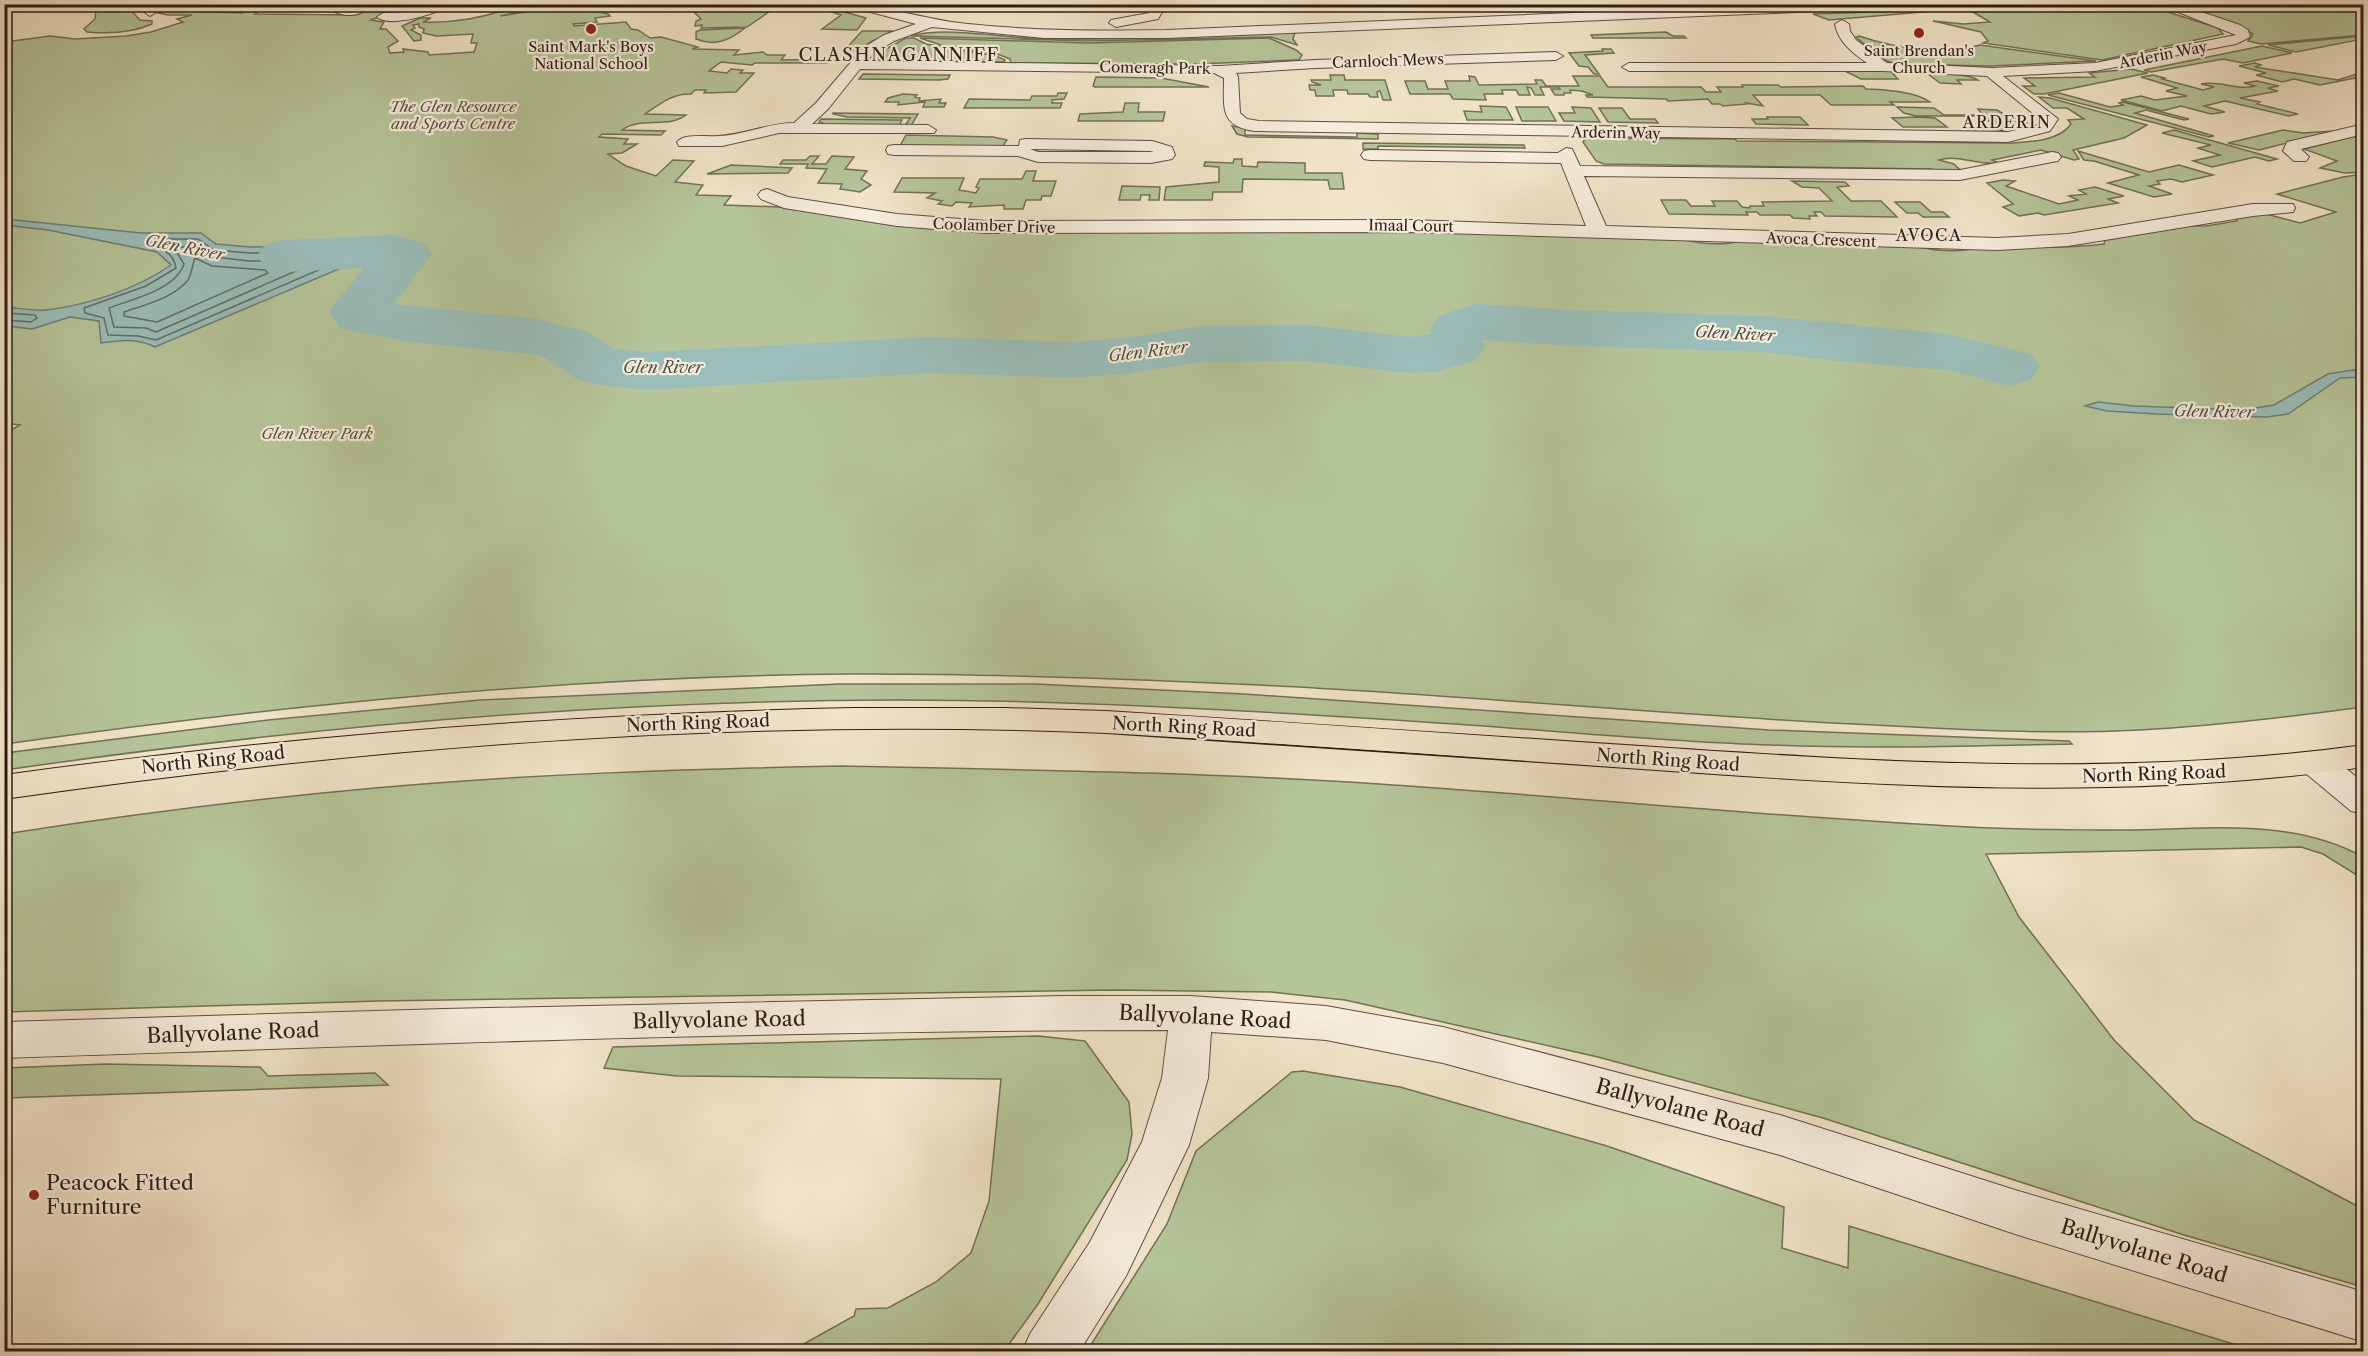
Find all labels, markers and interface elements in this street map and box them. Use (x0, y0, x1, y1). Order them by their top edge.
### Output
marker: Saint Mark's Boys National School (584, 22, 598, 36)
marker: Saint Brendan's Church (1912, 26, 1926, 40)
place label: Saint Mark's Boys National School (528, 37, 654, 73)
street label: Arderin Way (2116, 37, 2209, 73)
place label: Saint Brendan's Church (1864, 41, 1974, 77)
district label: CLASHNAGANNIFF (798, 44, 1000, 66)
street label: Carnloch Mews (1332, 49, 1444, 72)
street label: Comeragh Park (1099, 57, 1212, 78)
park label: The Glen Resource and Sports Centre (390, 97, 517, 133)
district label: ARDERIN (1962, 112, 2051, 132)
street label: Arderin Way (1570, 122, 1662, 143)
street label: Coolamber Drive (932, 214, 1056, 237)
street label: Imaal Court (1368, 215, 1455, 236)
district label: AVOCA (1895, 225, 1962, 245)
street label: Avoca Crescent (1765, 228, 1877, 251)
water label: Glen River (144, 230, 228, 265)
water label: Glen River (1694, 321, 1777, 345)
water label: Glen River (1107, 336, 1191, 366)
water label: Glen River (623, 357, 705, 377)
water label: Glen River (2174, 400, 2256, 422)
park label: Glen River Park (261, 424, 373, 443)
street label: North Ring Road (626, 709, 770, 737)
street label: North Ring Road (1111, 712, 1257, 742)
street label: North Ring Road (140, 742, 286, 778)
street label: North Ring Road (1595, 744, 1741, 776)
street label: North Ring Road (2082, 760, 2226, 788)
street label: Ballyvolane Road (1118, 999, 1292, 1034)
street label: Ballyvolane Road (632, 1005, 806, 1034)
street label: Ballyvolane Road (146, 1017, 320, 1048)
street label: Ballyvolane Road (1593, 1073, 1767, 1142)
place label: Peacock Fitted Furniture (46, 1170, 194, 1219)
marker: Peacock Fitted Furniture (27, 1188, 41, 1202)
street label: Ballyvolane Road (2058, 1213, 2231, 1288)

